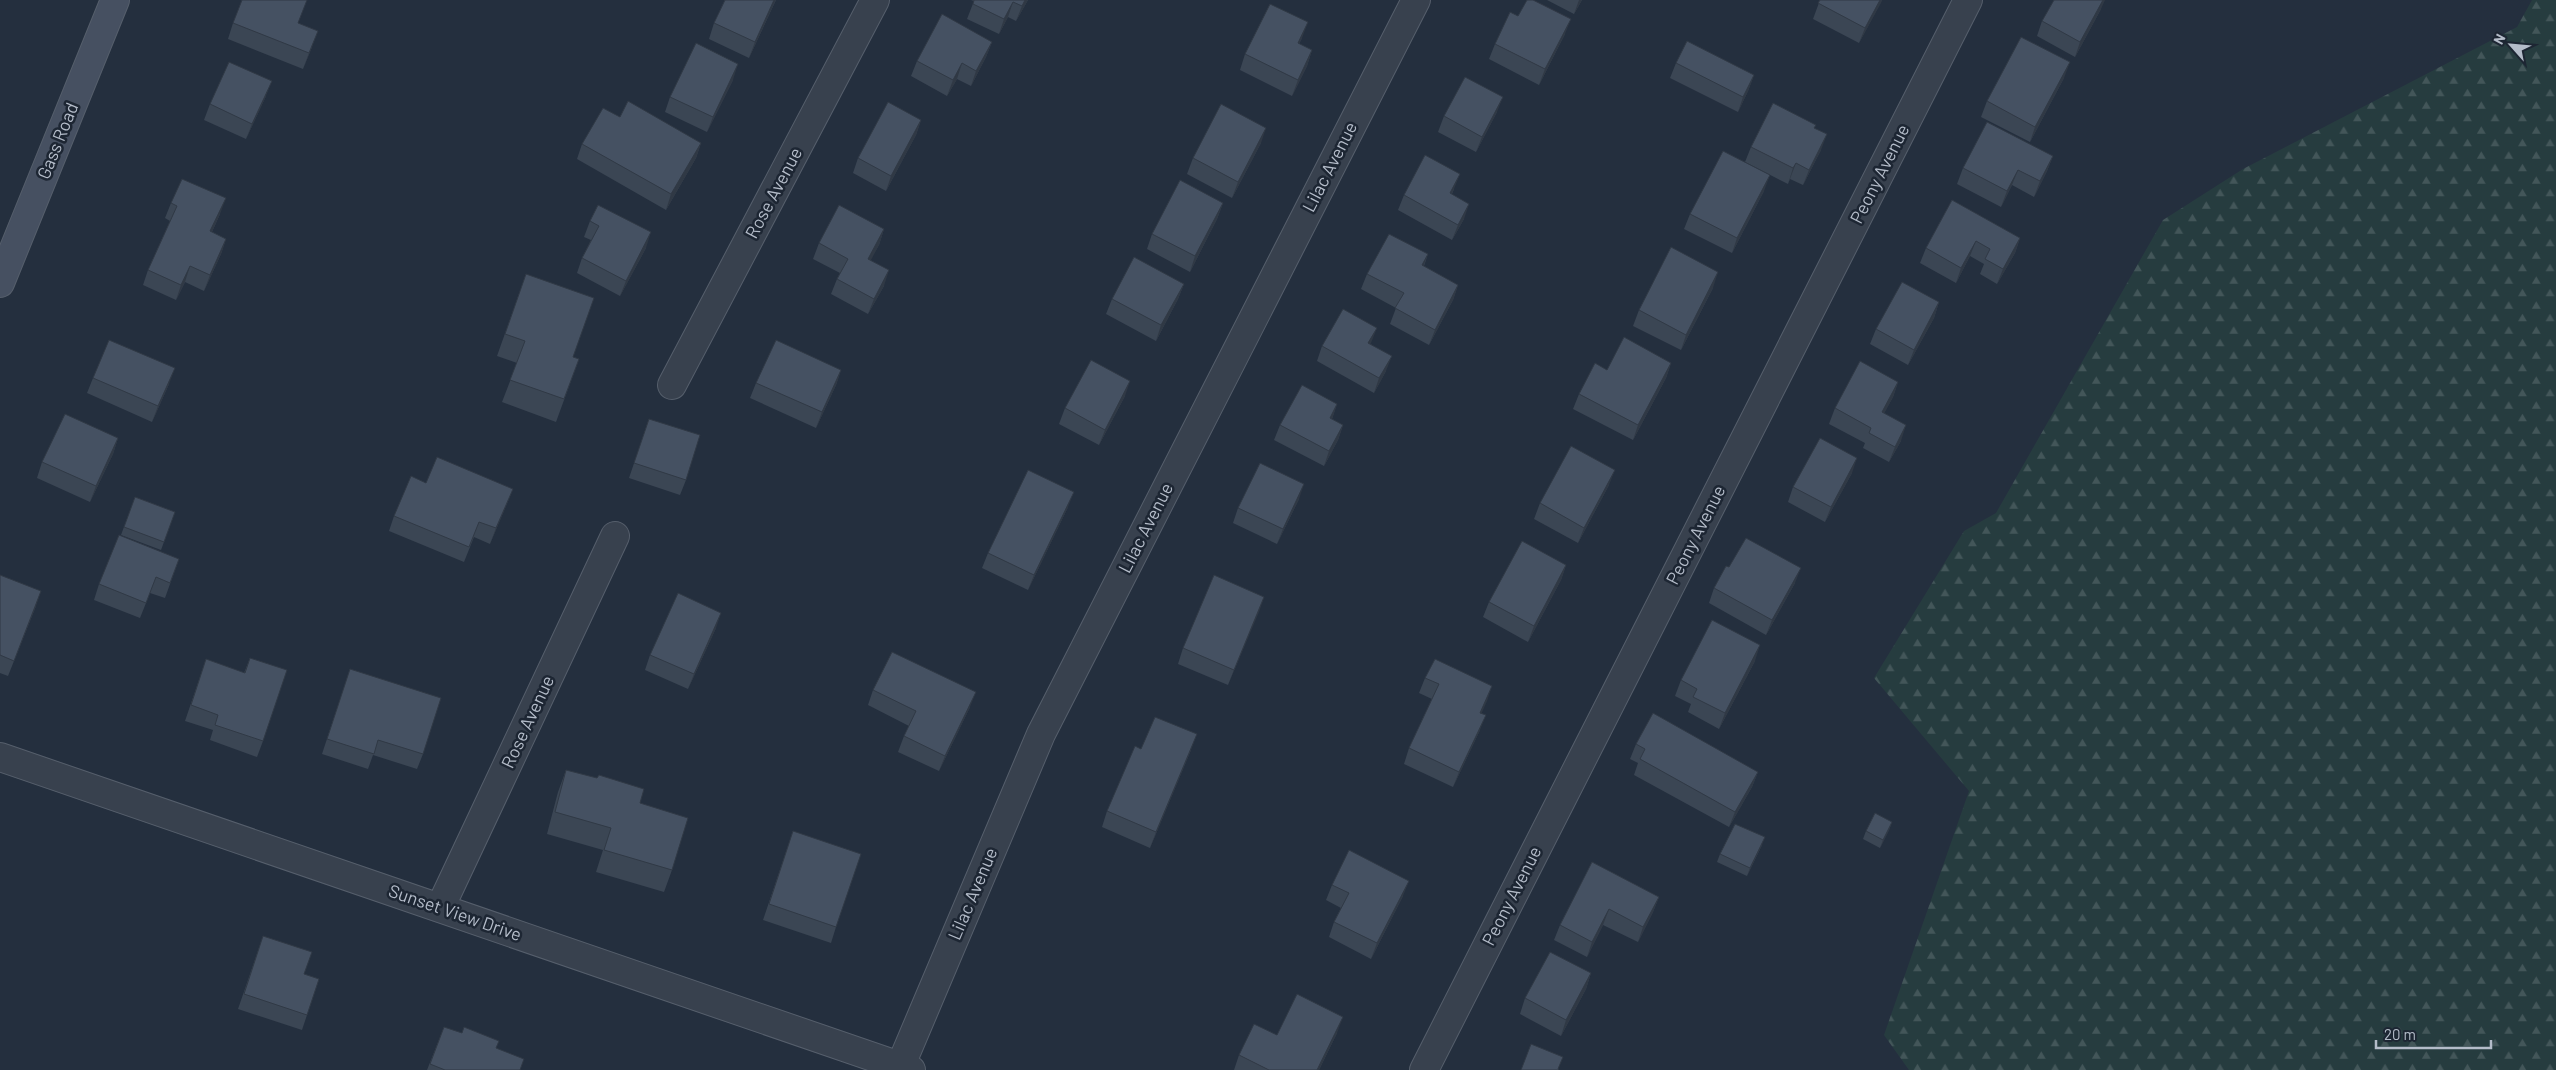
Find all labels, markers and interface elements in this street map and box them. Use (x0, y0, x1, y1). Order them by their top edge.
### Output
north arrow (2486, 20, 2536, 70)
text: N (2489, 31, 2509, 47)
street label: Gass Road (32, 99, 82, 182)
street label: Lilac Avenue (1297, 118, 1361, 215)
street label: Peony Avenue (1845, 120, 1914, 227)
street label: Rose Avenue (740, 143, 806, 242)
street label: Lilac Avenue (1113, 479, 1177, 576)
street label: Peony Avenue (1661, 481, 1730, 588)
street label: Rose Avenue (496, 672, 558, 771)
street label: Peony Avenue (1477, 842, 1546, 949)
street label: Lilac Avenue (943, 844, 1001, 943)
street label: Sunset View Drive (386, 879, 525, 945)
scale bar (2376, 1018, 2491, 1050)
text: 20 m (2384, 1025, 2416, 1043)

